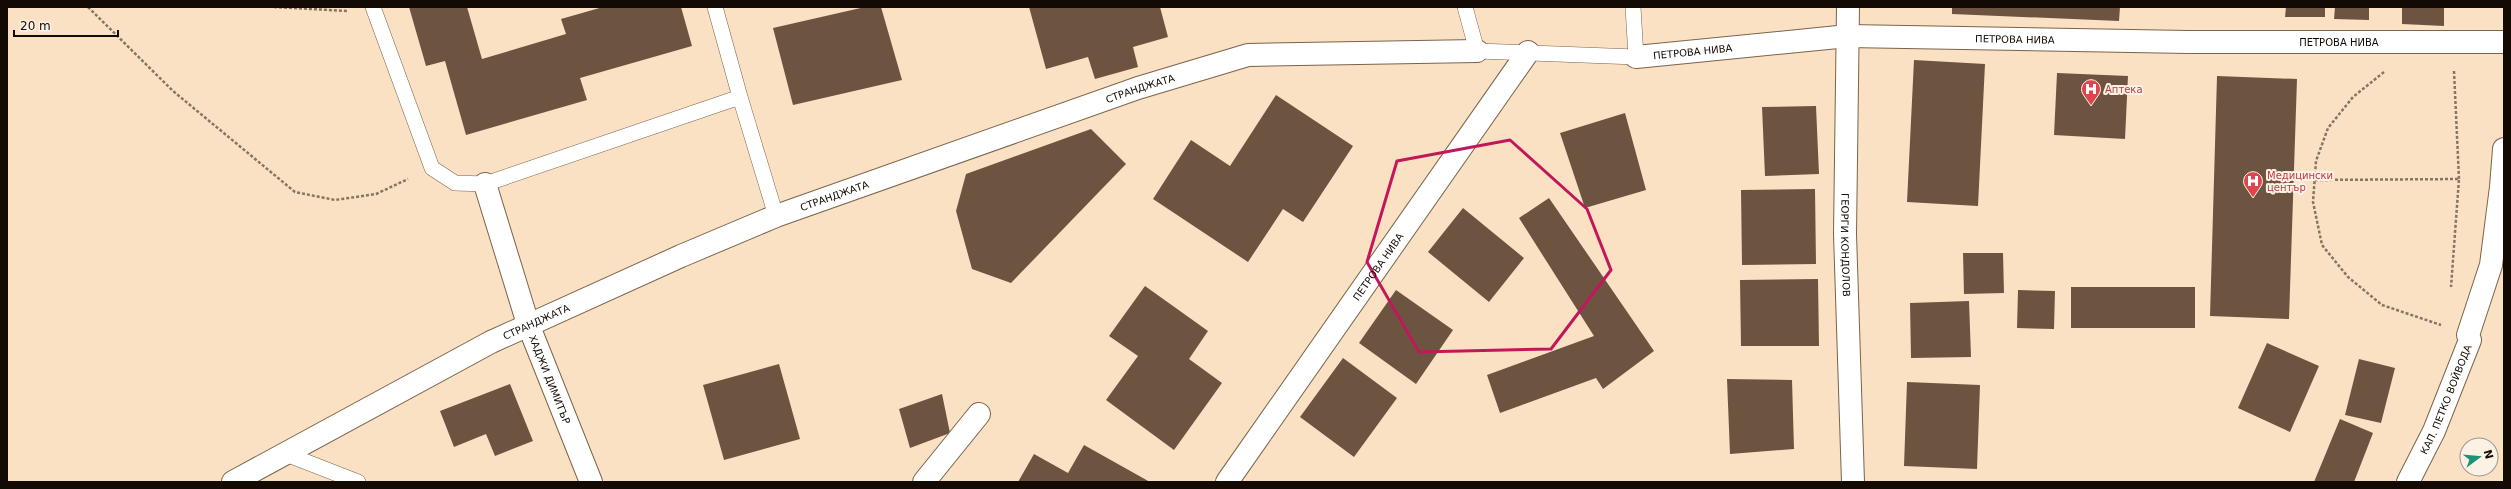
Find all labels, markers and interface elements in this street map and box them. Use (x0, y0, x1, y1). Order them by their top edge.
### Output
scale bar (14, 12, 118, 38)
text: 20 m (20, 19, 51, 33)
street label: ПЕТРОВА НИВА (1975, 33, 2055, 45)
street label: ПЕТРОВА НИВА (2299, 37, 2379, 48)
street label: ПЕТРОВА НИВА (1653, 42, 1733, 61)
street label: СТРАНДЖАТА (1104, 72, 1176, 105)
hospital icon: Аптека (2080, 78, 2102, 106)
place label: Аптека (2105, 84, 2143, 95)
hospital icon: Медицински център (2242, 170, 2264, 198)
place label: Медицински център (2267, 170, 2333, 193)
street label: СТРАНДЖАТА (799, 178, 870, 213)
street label: ГЕОРГИ КОНДОЛОВ (1839, 193, 1853, 297)
street label: ПЕТРОВА НИВА (1351, 231, 1405, 302)
street label: СТРАНДЖАТА (501, 302, 571, 341)
street label: ХАДЖИ ДИМИТЪР (527, 333, 573, 425)
street label: КАП. ПЕТКО ВОЙВОДА (2418, 343, 2473, 456)
north arrow (2459, 437, 2499, 477)
text: N (2481, 448, 2496, 461)

